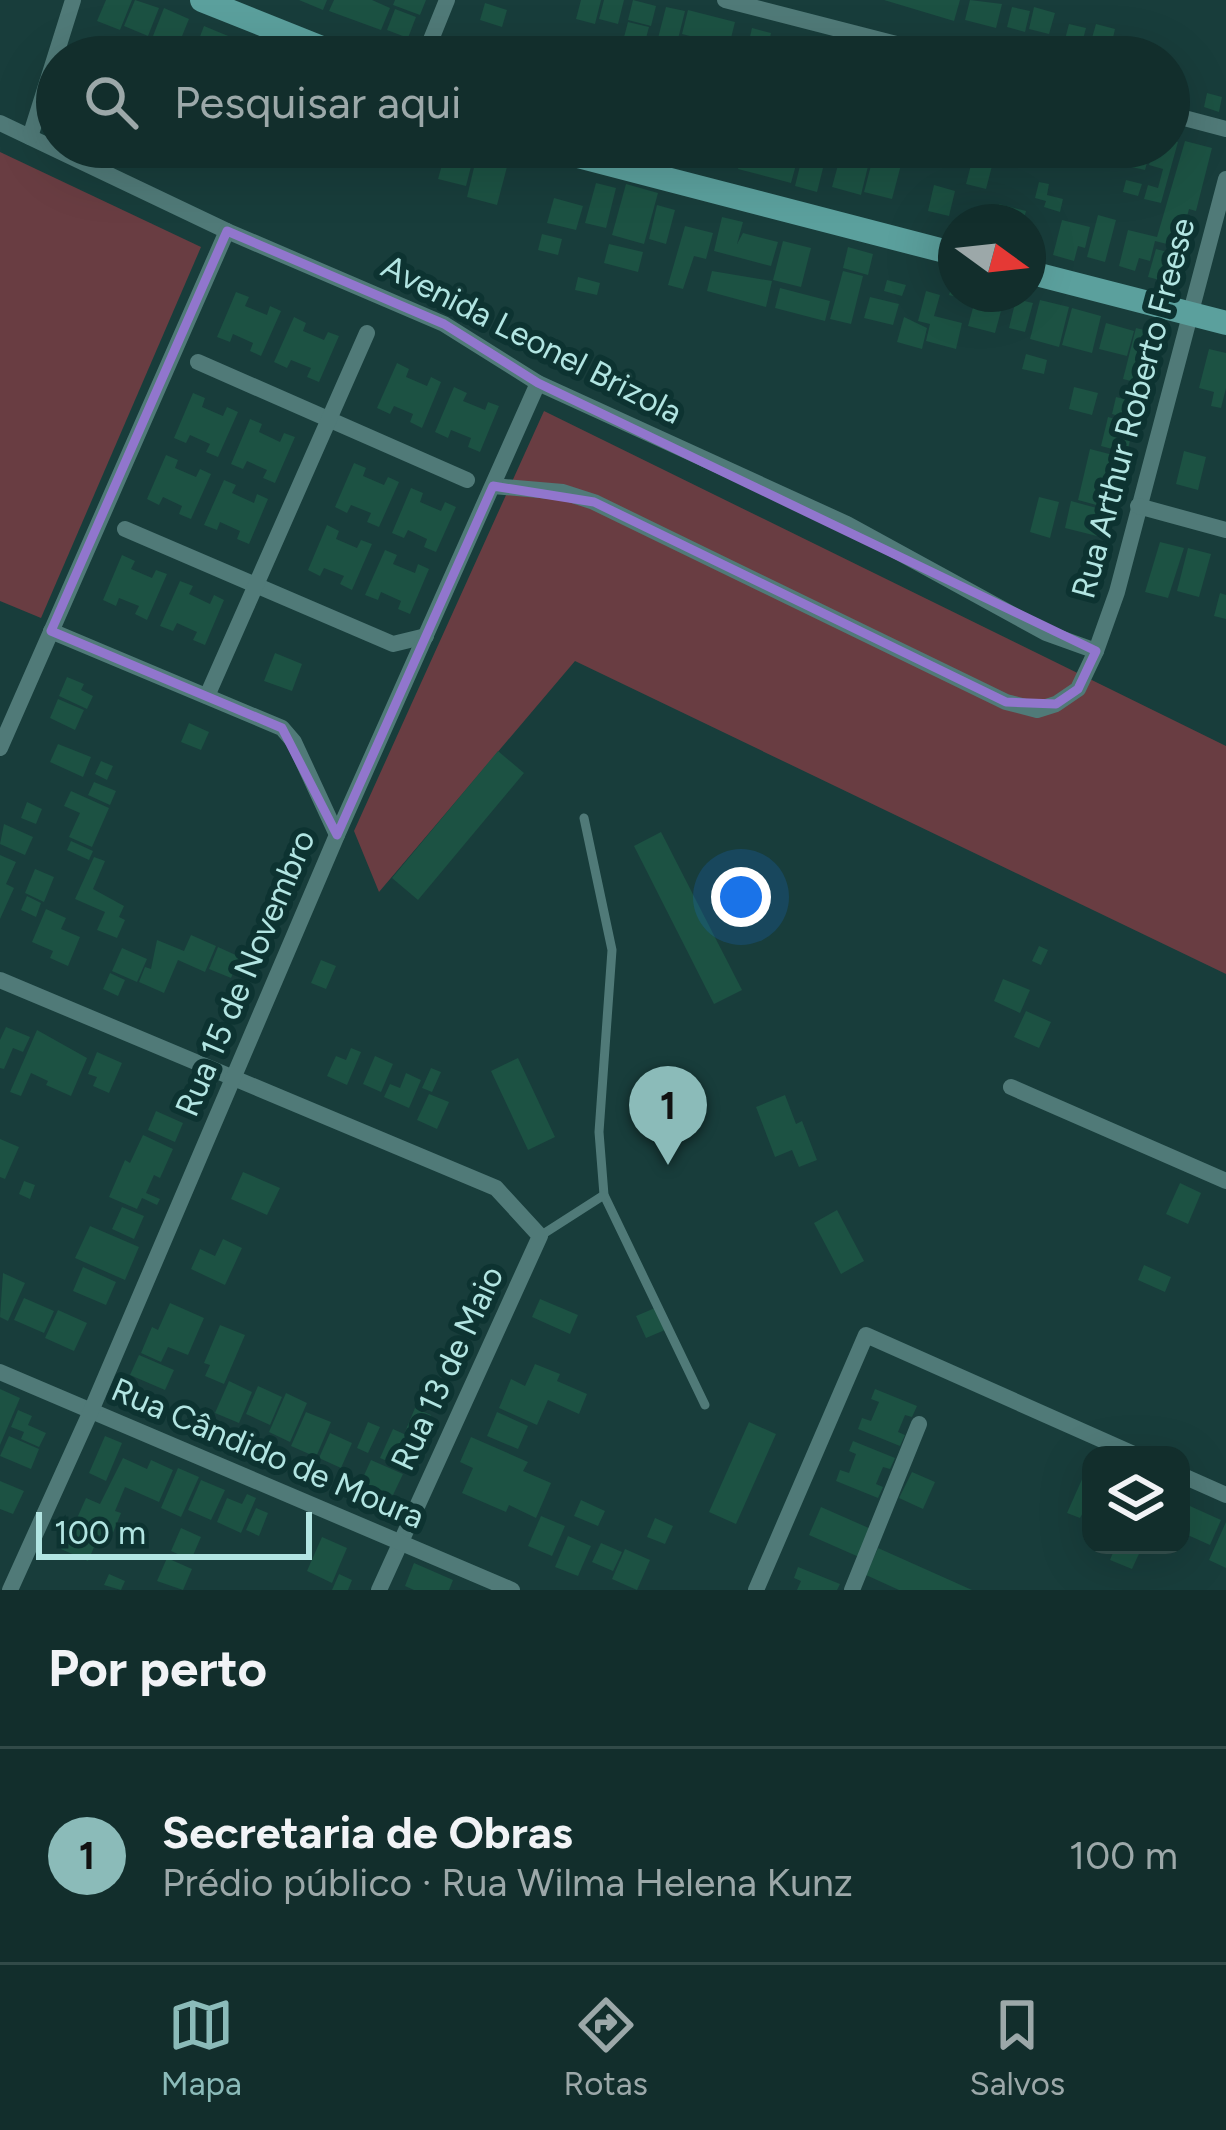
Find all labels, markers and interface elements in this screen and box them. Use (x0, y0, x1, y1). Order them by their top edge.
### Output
search box (36, 36, 1190, 168)
icon: search (78, 69, 144, 135)
text: Pesquisar aqui (174, 75, 461, 129)
north arrow (938, 204, 1046, 312)
street label: Rua Arthur Roberto Freese (1063, 213, 1203, 603)
street label: Avenida Leonel Brizola (375, 246, 689, 432)
street label: Rua 15 de Novembro (167, 824, 323, 1122)
your location (711, 867, 771, 927)
pin: 1 (629, 1066, 707, 1165)
street label: Rua 13 de Maio (383, 1260, 511, 1476)
street label: Rua Cândido de Moura (106, 1369, 430, 1537)
map controls (1082, 1446, 1190, 1554)
button: layers (1082, 1446, 1190, 1554)
scale bar (36, 1506, 312, 1559)
text: 100 m (54, 1513, 146, 1552)
text: Por perto (48, 1638, 267, 1699)
text: Secretaria de Obras (162, 1805, 573, 1859)
text: 1 (79, 1832, 95, 1879)
text: 100 m (1069, 1832, 1178, 1879)
text: Prédio público · Rua Wilma Helena Kunz (162, 1859, 853, 1906)
tab: Mapa (161, 1992, 242, 2103)
tab: Rotas (564, 1992, 648, 2103)
tab: Salvos (970, 1992, 1065, 2103)

